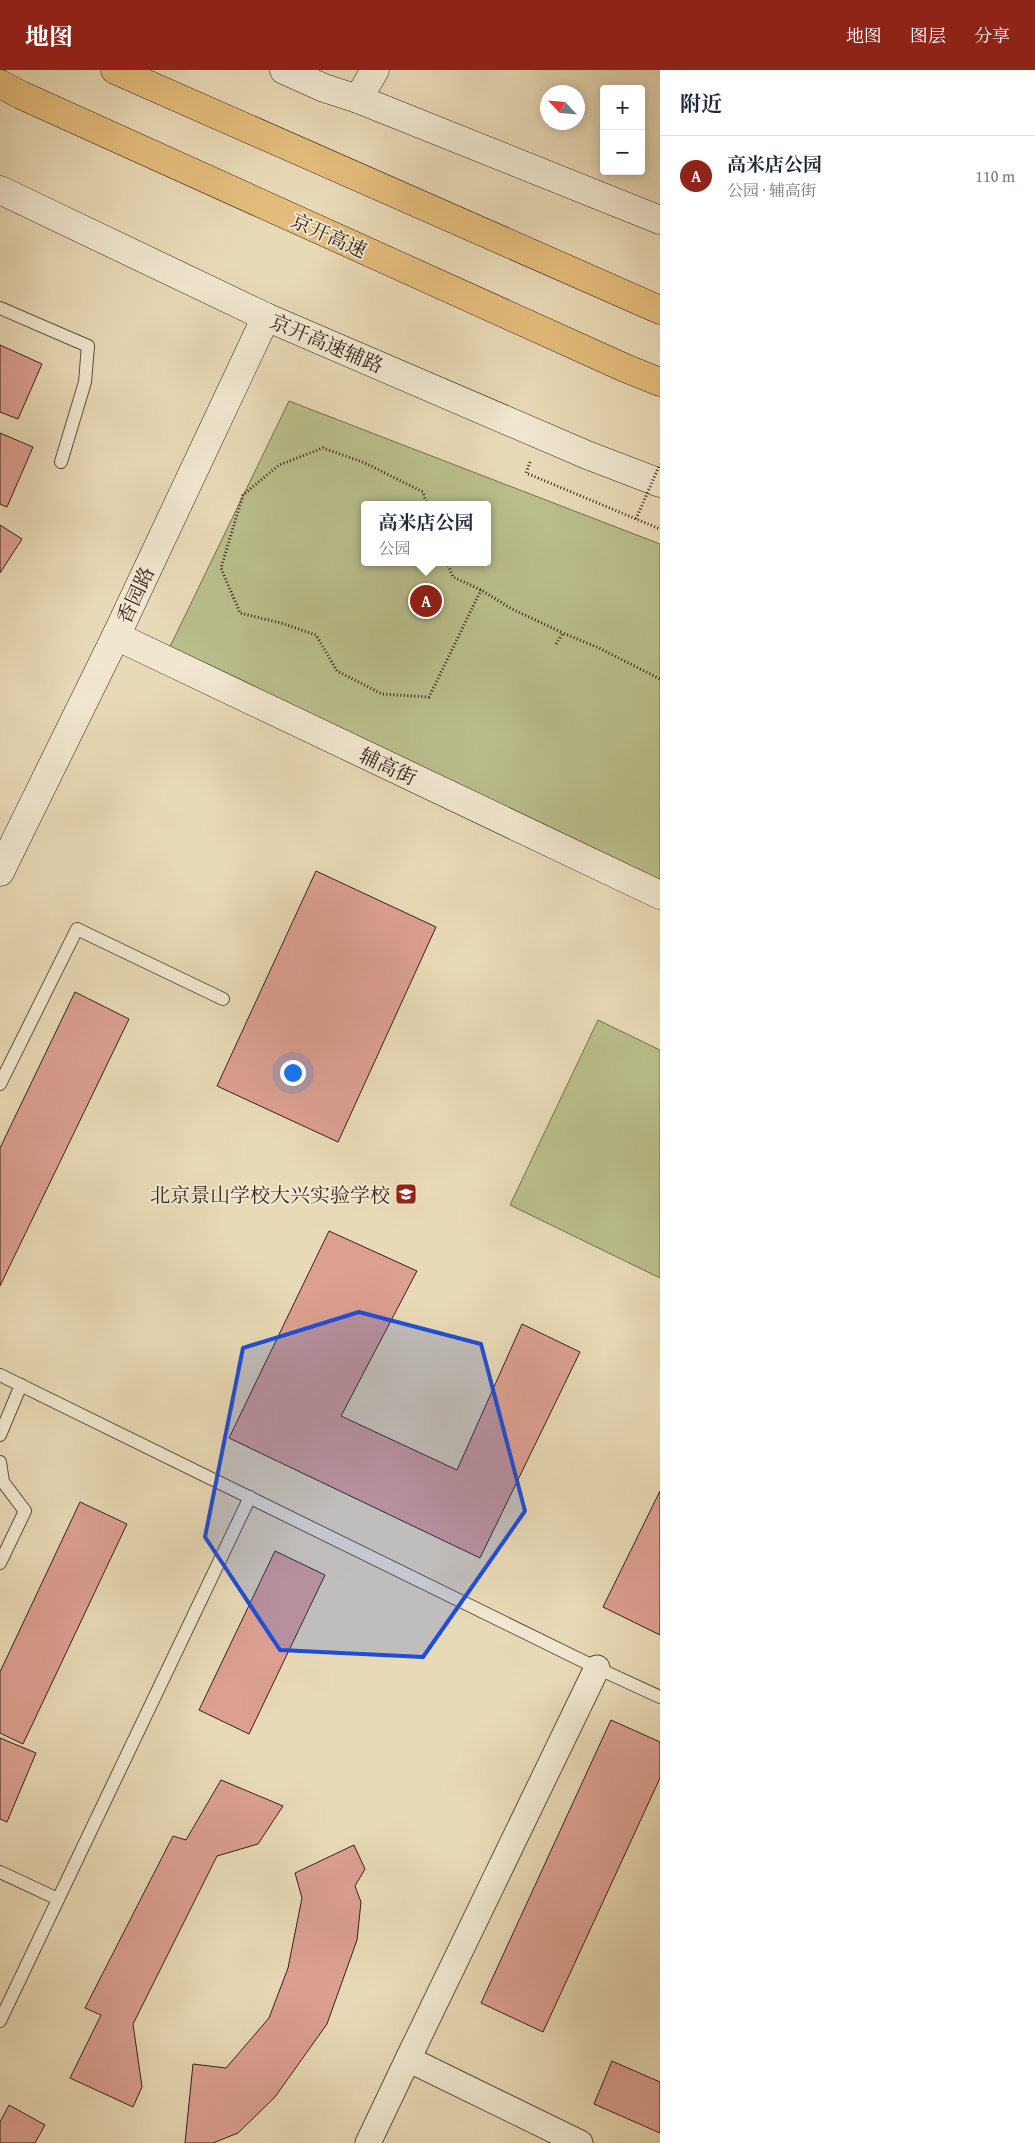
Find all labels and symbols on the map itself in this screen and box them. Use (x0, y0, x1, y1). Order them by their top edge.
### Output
north arrow (540, 85, 585, 130)
street label: 京开高速 (287, 205, 371, 265)
street label: 京开高速辅路 (266, 306, 388, 380)
street label: 香园路 (109, 562, 161, 628)
pin: A (410, 582, 442, 620)
street label: 辅高街 (355, 740, 421, 792)
your location (280, 1060, 306, 1086)
place label: 北京景山学校大兴实验学校 (150, 1180, 390, 1209)
school or university icon: 北京景山学校大兴实验学校 (394, 1182, 418, 1206)

